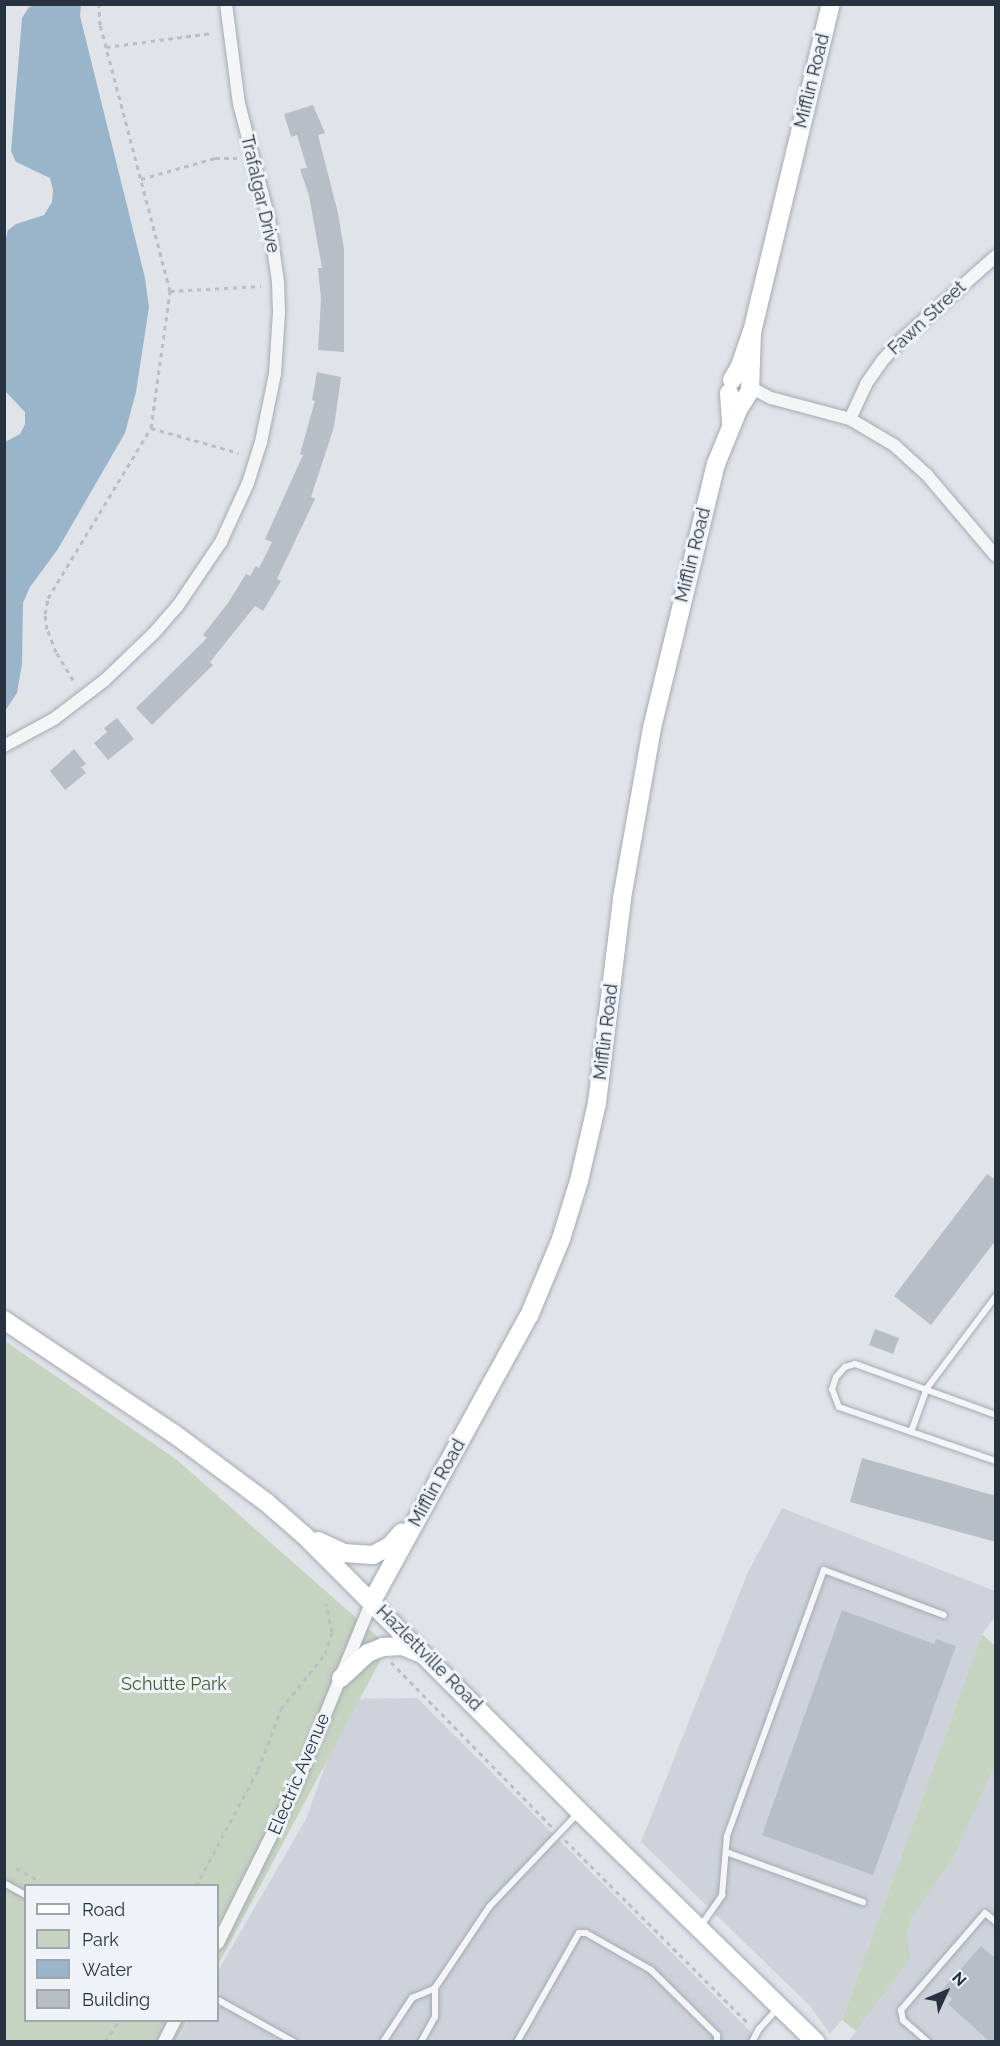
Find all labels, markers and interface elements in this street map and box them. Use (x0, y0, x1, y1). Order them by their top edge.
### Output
street label: Mifflin Road (790, 32, 834, 130)
street label: Trafalgar Drive (236, 133, 284, 255)
street label: Fawn Street (884, 276, 970, 360)
street label: Mifflin Road (671, 506, 715, 604)
street label: Mifflin Road (589, 983, 623, 1081)
street label: Mifflin Road (404, 1436, 470, 1530)
street label: Hazlettville Road (372, 1601, 486, 1715)
park label: Schutte Park (121, 1673, 227, 1695)
street label: Electric Avenue (264, 1710, 334, 1838)
legend (24, 1884, 219, 2022)
text: Road (82, 1899, 125, 1920)
text: Park (82, 1929, 119, 1950)
text: Water (82, 1959, 132, 1980)
north arrow (916, 1962, 976, 2022)
text: N (948, 1968, 970, 1990)
text: Building (82, 1989, 150, 2010)

